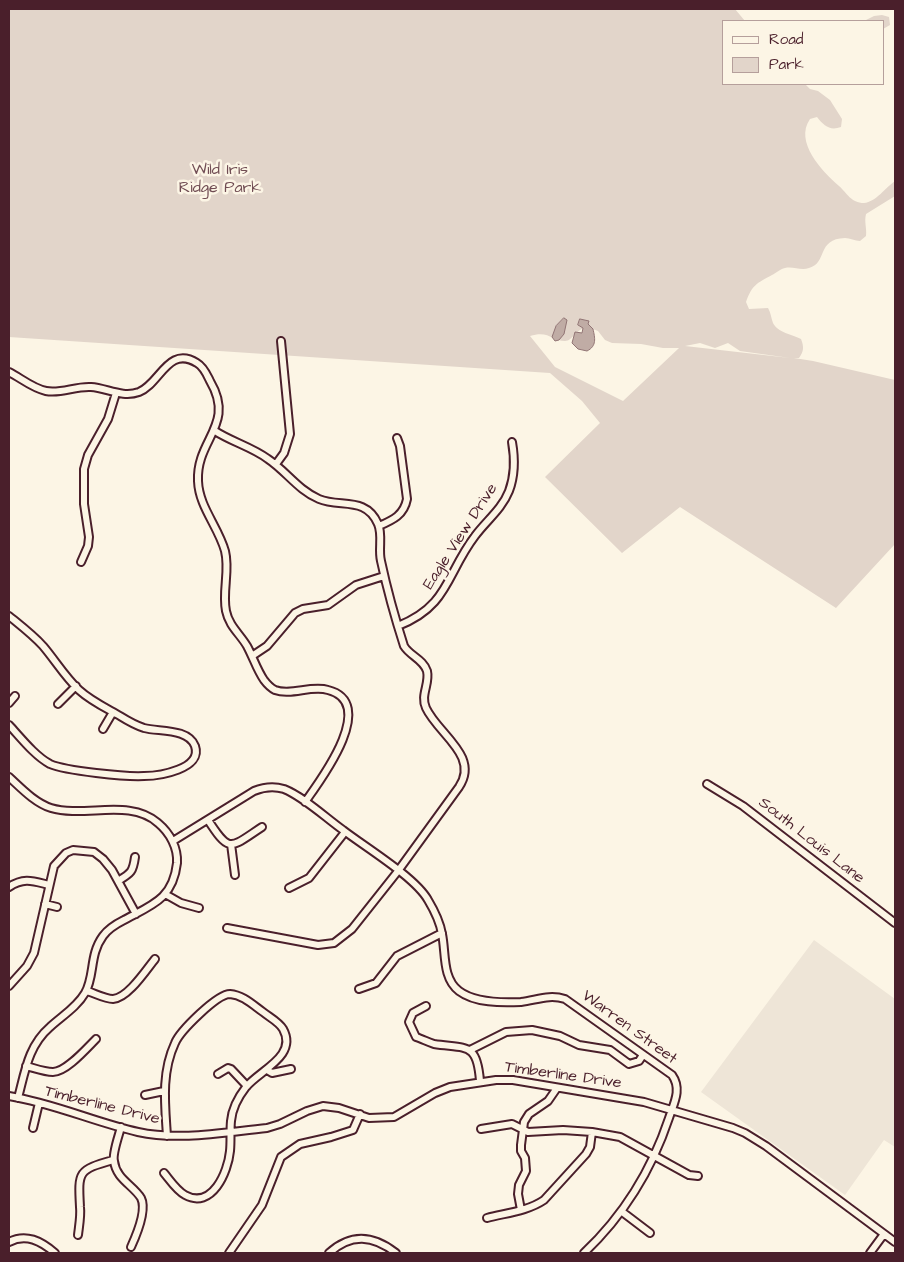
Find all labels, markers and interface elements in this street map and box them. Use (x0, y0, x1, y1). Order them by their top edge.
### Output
legend (722, 20, 884, 85)
text: Road (769, 29, 803, 50)
text: Park (769, 54, 804, 75)
park label: Wild Iris Ridge Park (179, 161, 261, 199)
street label: Eagle View Drive (420, 480, 502, 594)
street label: South Louis Lane (754, 794, 868, 888)
street label: Warren Street (578, 987, 680, 1069)
street label: Timberline Drive (503, 1058, 623, 1094)
street label: Timberline Drive (42, 1082, 162, 1130)

